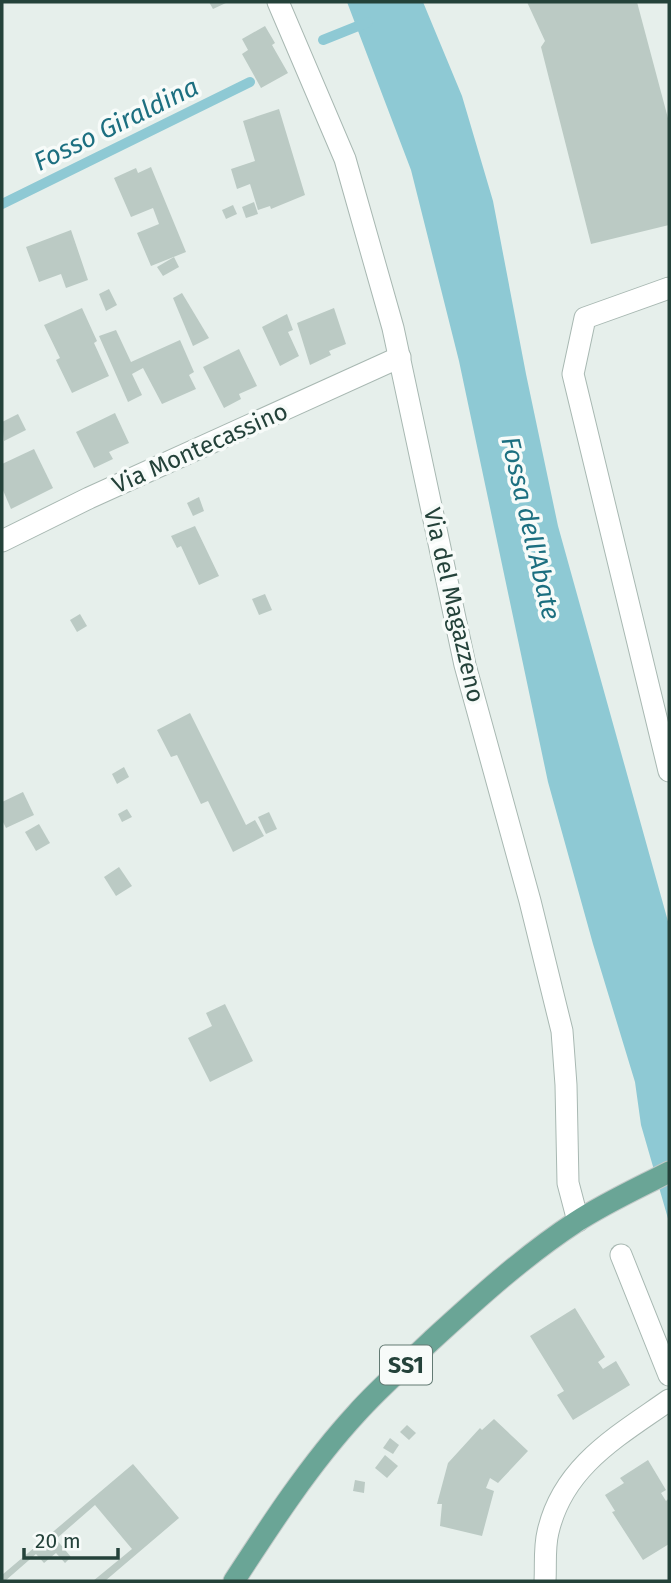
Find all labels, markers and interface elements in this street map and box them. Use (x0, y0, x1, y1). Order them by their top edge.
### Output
water label: Fosso Giraldina (29, 71, 204, 178)
street label: Via Montecassino (108, 397, 292, 499)
water label: Fossa dell'Abate (494, 434, 567, 623)
street label: Via del Magazzeno (418, 505, 490, 705)
road number: SS1 (380, 1346, 432, 1384)
scale bar (24, 1516, 119, 1560)
text: 20 m (35, 1528, 81, 1554)

